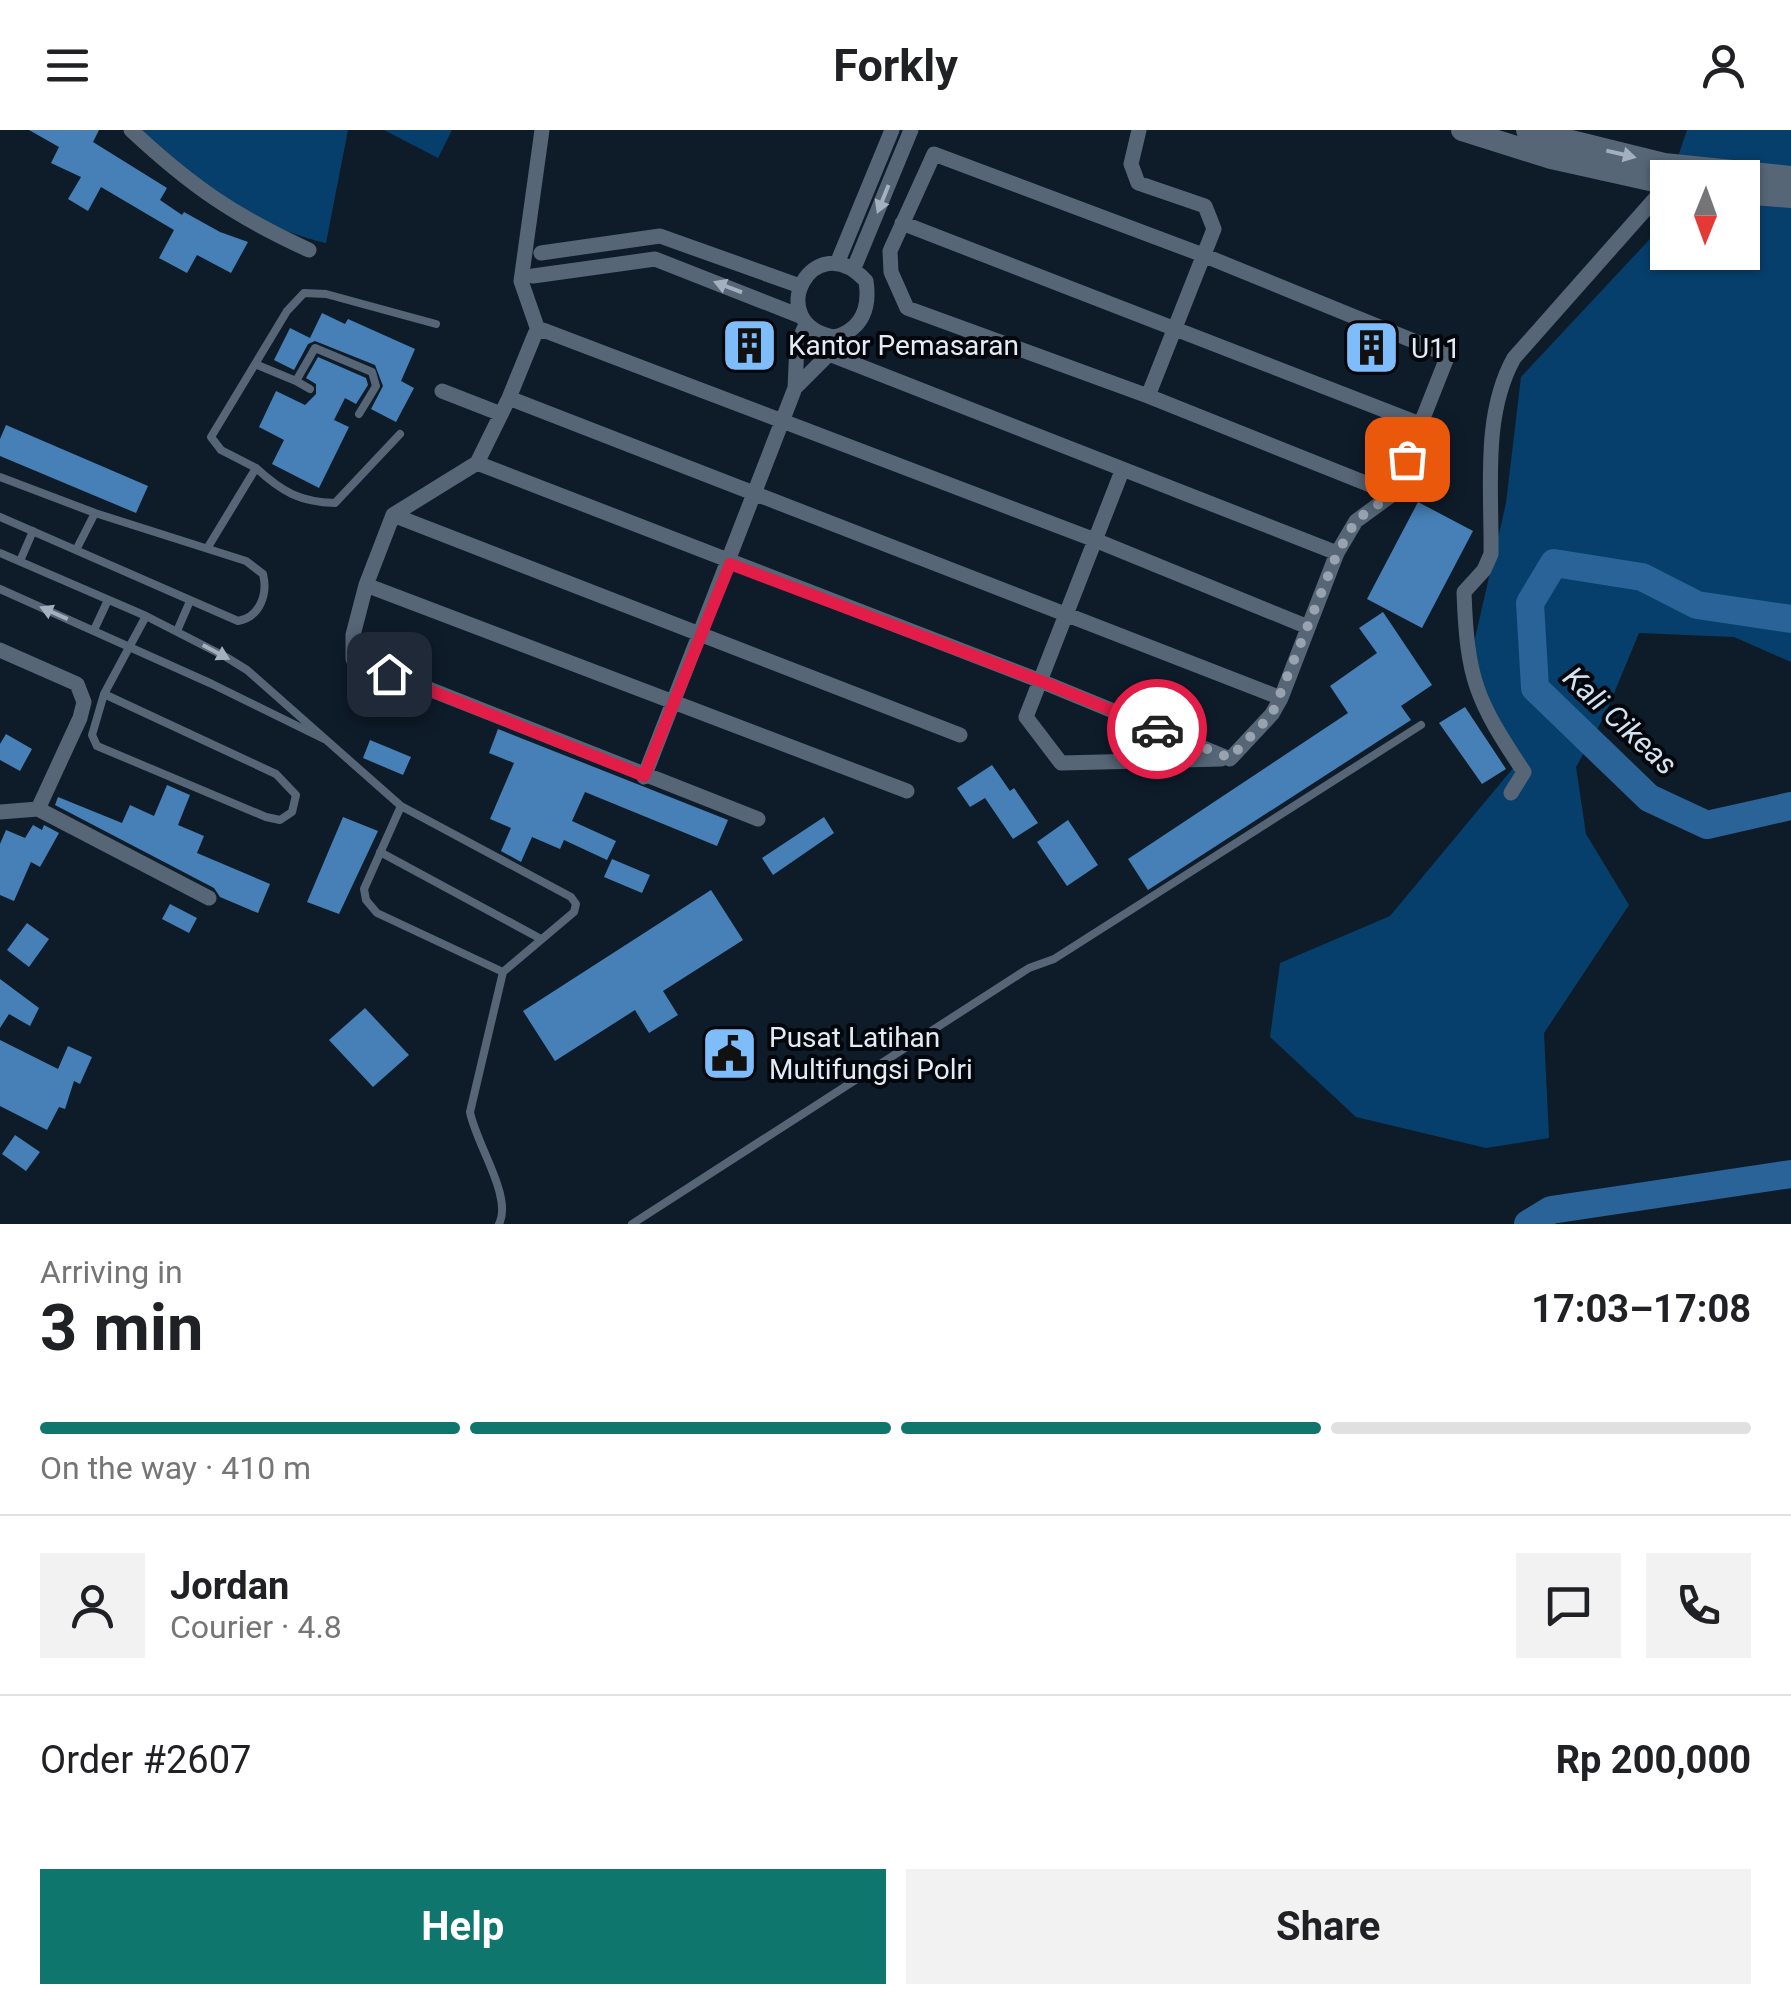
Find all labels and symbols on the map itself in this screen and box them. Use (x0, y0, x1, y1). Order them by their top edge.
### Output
one-way arrow (1606, 147, 1637, 162)
north arrow (1650, 160, 1760, 270)
one-way arrow (875, 185, 891, 214)
one-way arrow (713, 279, 743, 295)
building icon: Kantor Pemasaran (719, 315, 779, 375)
building icon: U11 (1342, 318, 1402, 378)
place label: Kantor Pemasaran (788, 329, 1019, 362)
place label: U11 (1411, 332, 1461, 365)
pin (1365, 417, 1450, 502)
one-way arrow (39, 605, 69, 621)
pin (347, 632, 432, 717)
one-way arrow (202, 642, 230, 660)
water label: Kali Cikeas (1556, 659, 1684, 782)
courier (1107, 679, 1207, 779)
place label: Pusat Latihan Multifungsi Polri (769, 1021, 973, 1086)
public building icon: Pusat Latihan Multifungsi Polri (700, 1023, 760, 1083)

